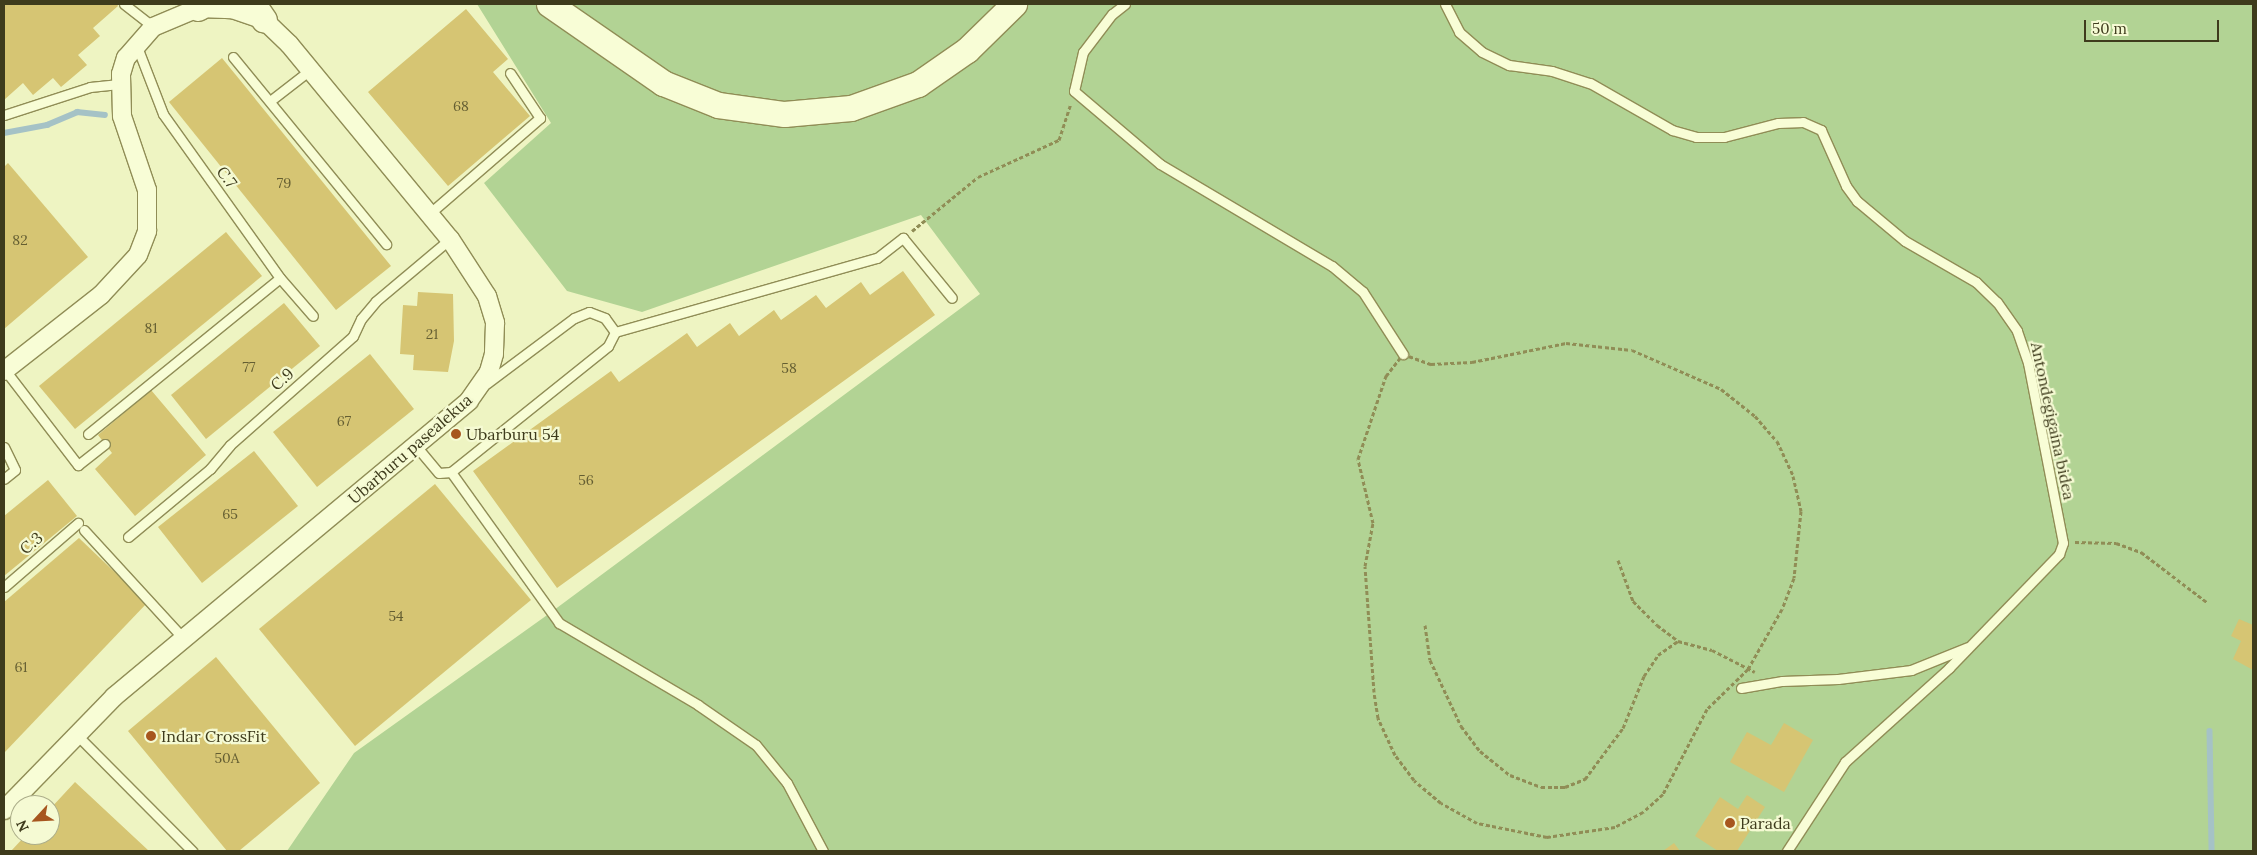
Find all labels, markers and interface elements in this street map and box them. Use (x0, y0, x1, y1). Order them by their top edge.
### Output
scale bar (2087, 10, 2222, 42)
text: 50 m (2092, 19, 2127, 38)
house number: 68 (453, 98, 469, 114)
street label: C.7 (213, 162, 241, 192)
house number: 79 (277, 175, 291, 191)
house number: 82 (12, 232, 28, 248)
house number: 81 (145, 320, 157, 336)
house number: 21 (426, 326, 438, 342)
street label: Antondegigaina bidea (2027, 340, 2079, 502)
house number: 77 (243, 359, 255, 375)
house number: 58 (781, 360, 797, 376)
street label: C.9 (267, 364, 297, 394)
street label: Ubarburu pasealekua (344, 390, 476, 508)
house number: 67 (337, 413, 351, 429)
place label: Ubarburu 54 (466, 424, 559, 444)
marker: Ubarburu 54 (450, 428, 462, 440)
house number: 56 (578, 472, 594, 488)
house number: 65 (222, 506, 238, 522)
street label: C.3 (16, 528, 46, 558)
house number: 54 (388, 608, 404, 624)
house number: 61 (14, 659, 28, 675)
place label: Indar CrossFit (161, 726, 266, 746)
marker: Indar CrossFit (145, 730, 157, 742)
house number: 50A (214, 750, 240, 766)
north arrow (10, 795, 60, 845)
place label: Parada (1740, 813, 1791, 833)
text: N (12, 817, 33, 835)
marker: Parada (1724, 817, 1736, 829)

